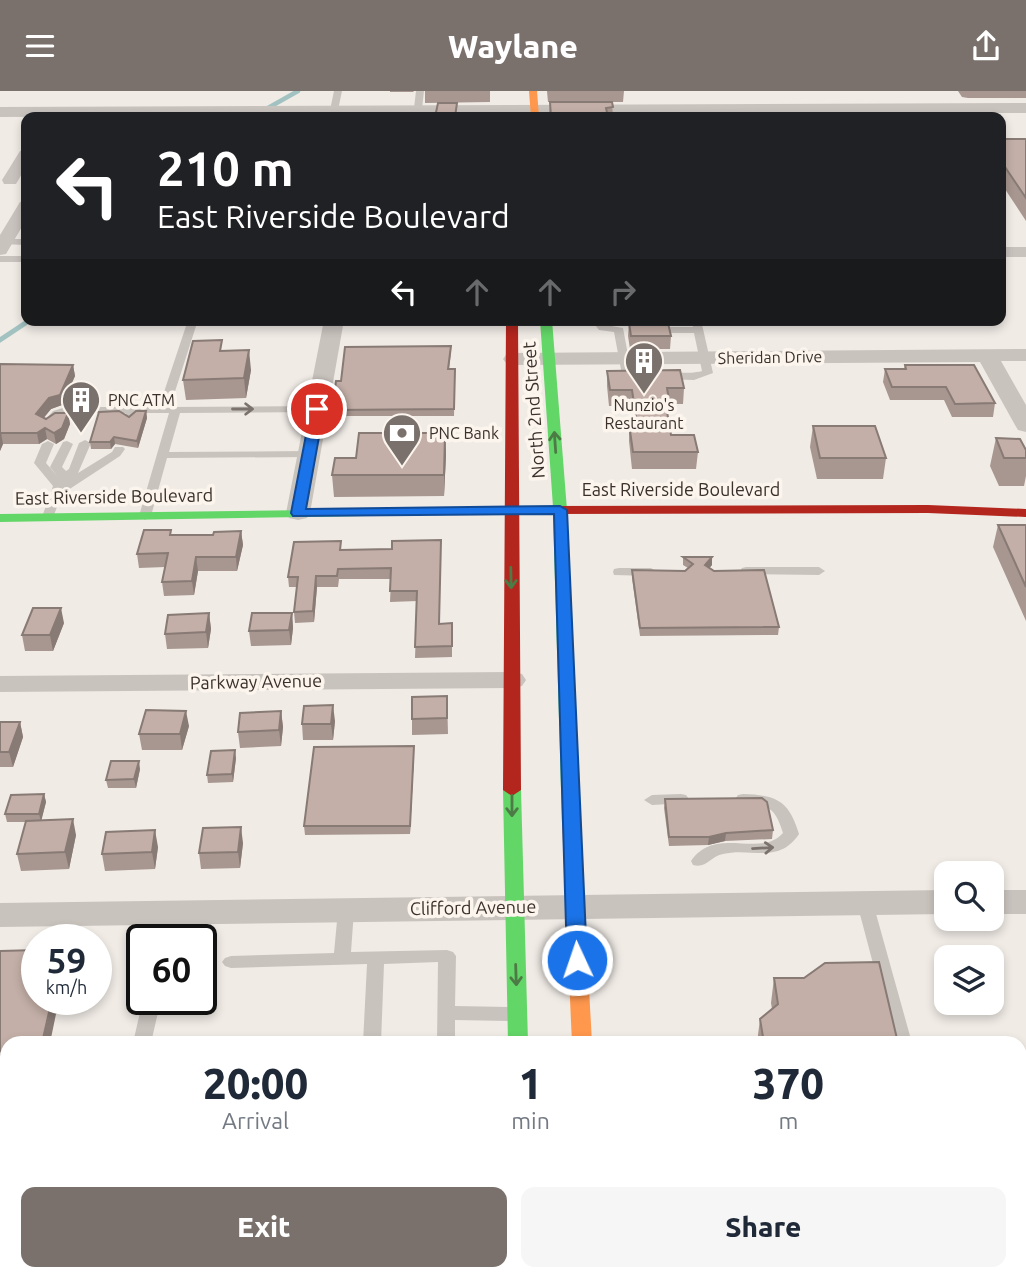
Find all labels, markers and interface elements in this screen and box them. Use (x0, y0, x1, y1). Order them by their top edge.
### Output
icon: menu (21, 27, 59, 65)
icon: share (967, 27, 1005, 65)
text: Waylane (448, 28, 578, 64)
icon: left (42, 140, 133, 231)
text: 210 m (157, 140, 294, 195)
text: East Riverside Boulevard (157, 198, 510, 234)
icon: left (385, 273, 423, 311)
icon: ahead (458, 273, 496, 311)
icon: ahead (531, 273, 569, 311)
icon: right (604, 273, 642, 311)
building icon: Nunzio's Restaurant (623, 340, 665, 395)
street label: North 2nd Street (518, 341, 548, 479)
street label: Sheridan Drive (718, 347, 822, 367)
building icon: PNC ATM (60, 379, 102, 434)
pin (287, 379, 347, 439)
icon: arrive (298, 390, 336, 428)
place label: PNC ATM (108, 391, 175, 409)
place label: Nunzio's Restaurant (604, 396, 684, 432)
one-way arrow (231, 403, 254, 416)
bank icon: PNC Bank (381, 412, 423, 467)
place label: PNC Bank (429, 424, 499, 442)
one-way arrow (548, 431, 561, 454)
street label: East Riverside Boulevard (582, 479, 780, 499)
street label: East Riverside Boulevard (15, 484, 213, 508)
one-way arrow (504, 567, 518, 590)
street label: Parkway Avenue (190, 670, 322, 692)
one-way arrow (505, 794, 519, 817)
one-way arrow (751, 841, 774, 854)
map controls (934, 861, 1004, 1015)
button: search (934, 861, 1004, 931)
street label: Clifford Avenue (410, 896, 536, 918)
position arrow (540, 923, 614, 997)
speed limit sign: 60 (126, 924, 217, 1015)
text: 59 (47, 940, 86, 980)
button: layers (934, 945, 1004, 1015)
one-way arrow (509, 964, 522, 987)
text: km/h (46, 977, 87, 997)
text: 20:00 (203, 1060, 308, 1107)
text: 1 (519, 1060, 542, 1107)
text: 370 (753, 1060, 824, 1107)
text: Arrival (222, 1108, 289, 1133)
text: min (511, 1108, 550, 1133)
text: m (778, 1108, 798, 1133)
button: Exit (21, 1187, 507, 1267)
button: Share (521, 1187, 1006, 1267)

